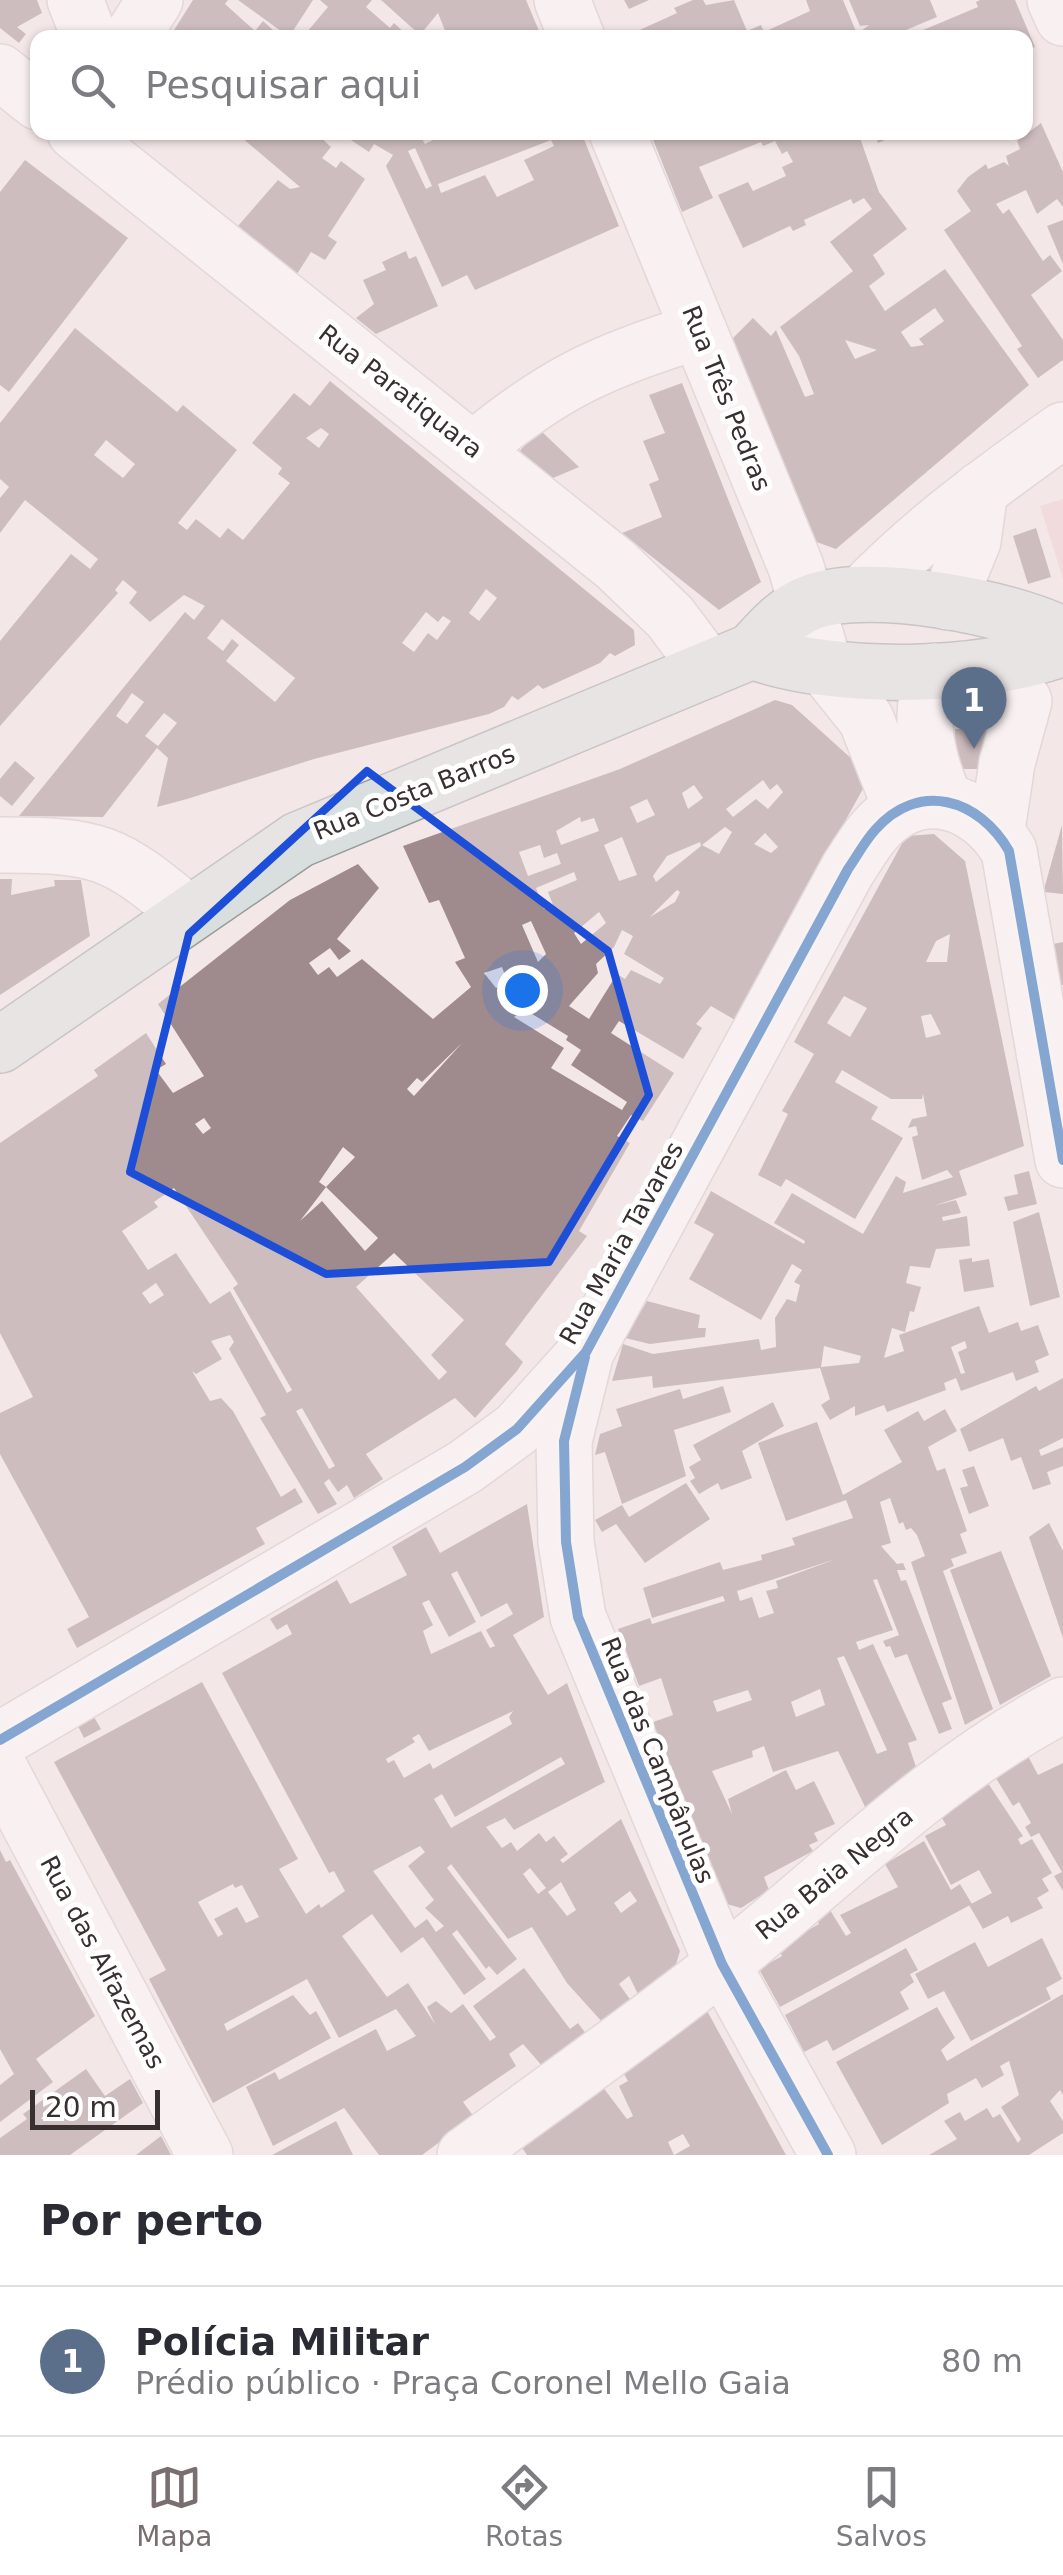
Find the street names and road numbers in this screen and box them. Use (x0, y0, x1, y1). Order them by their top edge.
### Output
street label: Rua Três Pedras (676, 301, 777, 495)
street label: Rua Paratiquara (313, 319, 488, 464)
street label: Rua Costa Barros (309, 739, 519, 846)
street label: Rua Maria Tavares (554, 1137, 689, 1350)
street label: Rua das Campânulas (595, 1633, 720, 1887)
street label: Rua Baia Negra (750, 1801, 919, 1946)
street label: Rua das Alfazemas (34, 1851, 171, 2074)

